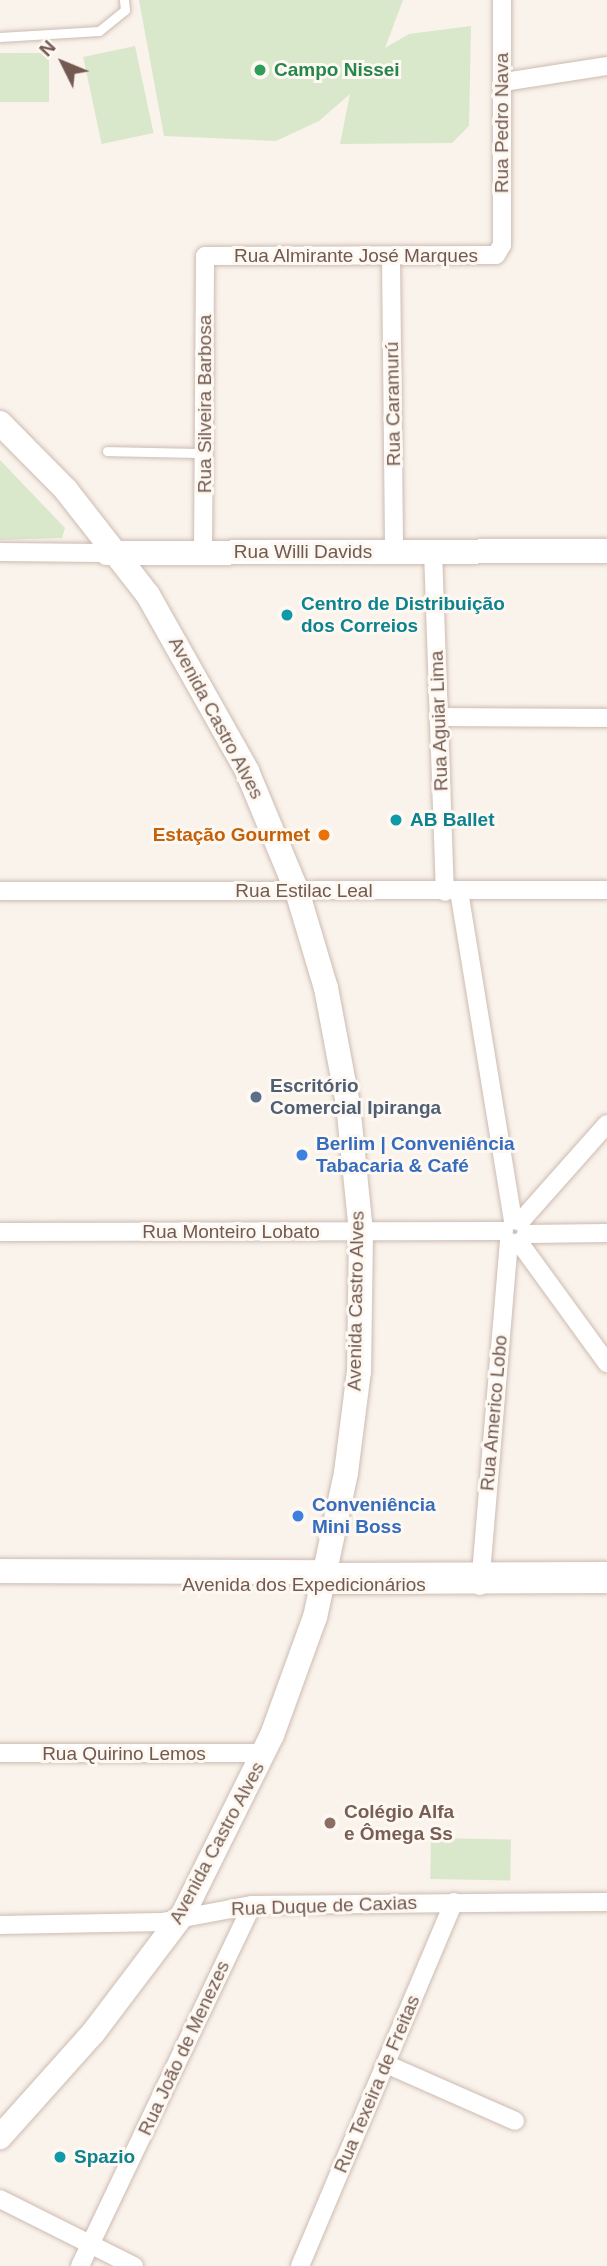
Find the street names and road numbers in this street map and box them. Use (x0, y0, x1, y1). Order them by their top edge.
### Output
street label: Rua Pedro Nava (491, 53, 513, 193)
street label: Rua Almirante José Marques (234, 245, 478, 267)
street label: Rua Silveira Barbosa (194, 315, 216, 493)
street label: Rua Caramurú (381, 342, 405, 466)
street label: Rua Willi Davids (234, 541, 372, 563)
street label: Avenida Castro Alves (163, 633, 269, 803)
street label: Rua Aguiar Lima (425, 650, 453, 792)
street label: Rua Estilac Leal (235, 880, 373, 902)
street label: Avenida Castro Alves (343, 1210, 369, 1392)
street label: Rua Monteiro Lobato (142, 1221, 320, 1243)
street label: Rua Americo Lobo (476, 1334, 512, 1492)
street label: Avenida dos Expedicionários (182, 1574, 426, 1596)
street label: Rua Quirino Lemos (42, 1743, 206, 1765)
street label: Avenida Castro Alves (164, 1758, 270, 1928)
street label: Rua Duque de Caxias (231, 1891, 417, 1921)
street label: Rua João de Menezes (133, 1957, 235, 2139)
street label: Rua Texeira de Freitas (329, 1992, 425, 2176)

